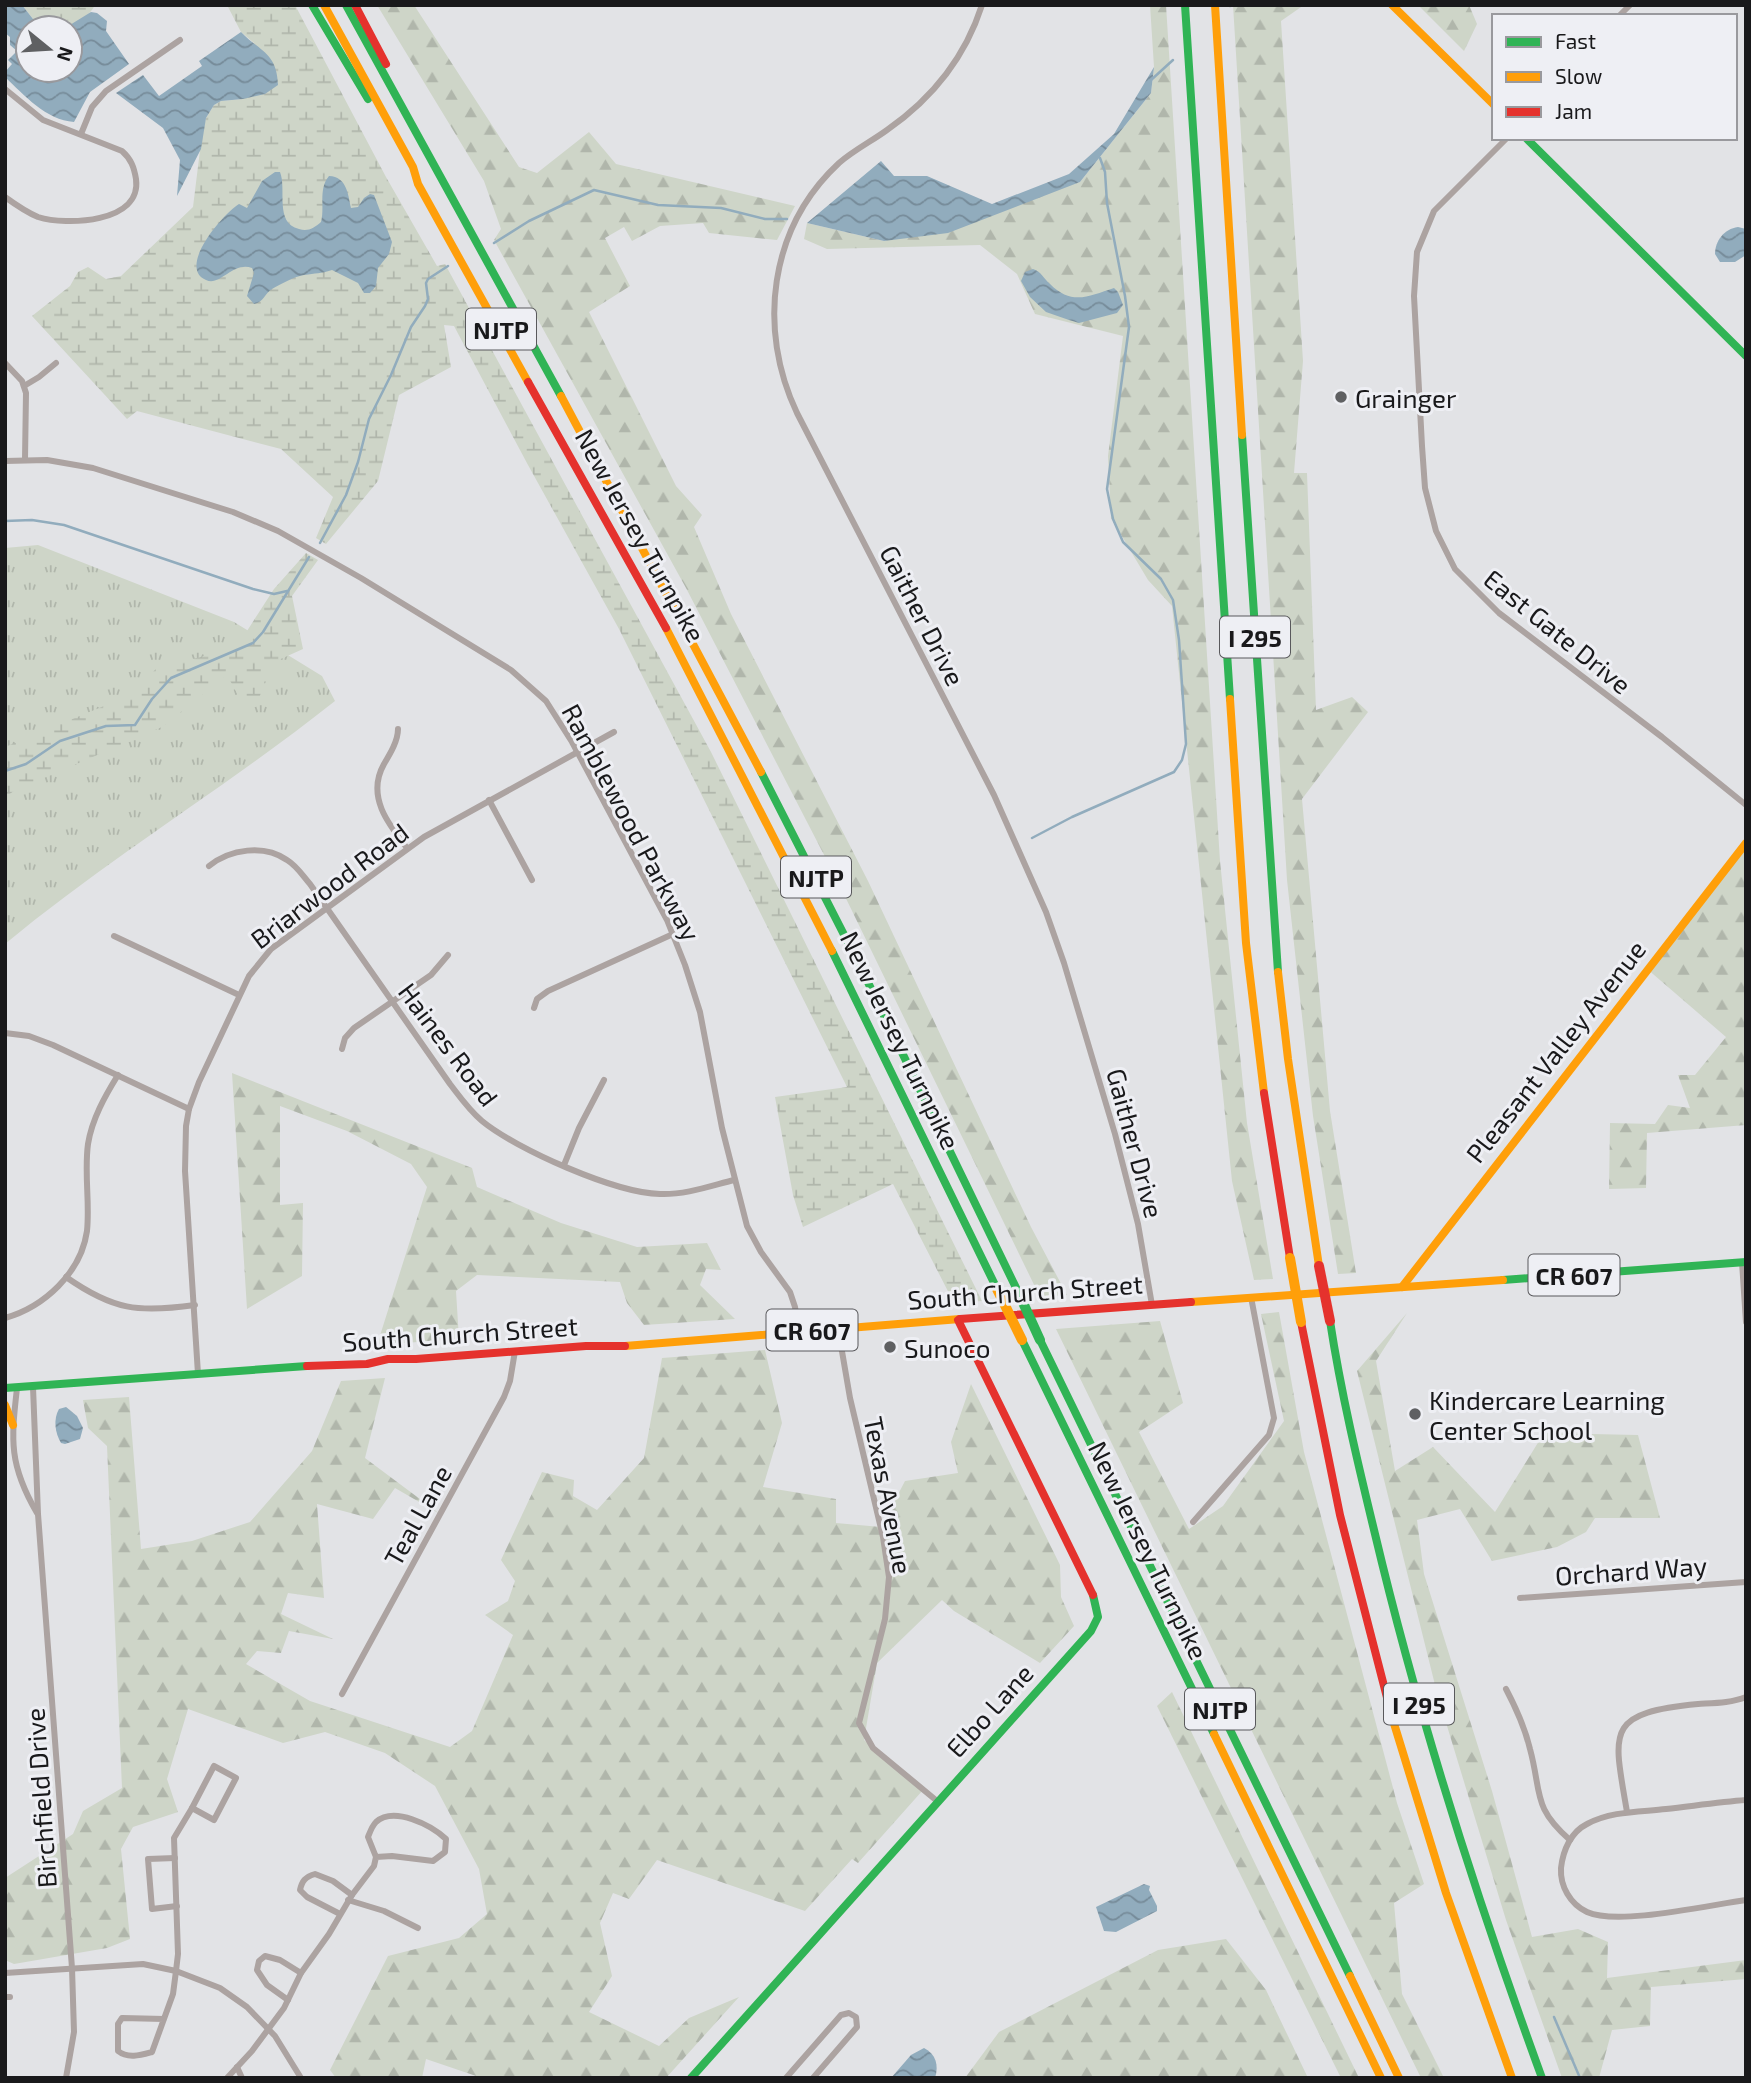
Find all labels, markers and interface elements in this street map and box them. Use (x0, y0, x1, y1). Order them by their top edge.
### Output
north arrow (14, 14, 84, 84)
legend (1492, 14, 1737, 140)
text: Fast (1555, 28, 1596, 53)
text: N (53, 44, 79, 64)
text: Slow (1555, 63, 1602, 88)
text: Jam (1555, 98, 1592, 123)
road number: NJTP (466, 308, 536, 350)
place label: Grainger (1355, 382, 1456, 413)
marker: Grainger (1333, 389, 1349, 405)
street label: New Jersey Turnpike (570, 423, 712, 647)
street label: Gaither Drive (874, 540, 972, 690)
street label: East Gate Drive (1478, 562, 1638, 700)
road number: I 295 (1220, 616, 1290, 658)
street label: Ramblewood Parkway (556, 698, 708, 946)
street label: Briarwood Road (244, 816, 414, 954)
road number: NJTP (781, 856, 851, 898)
street label: New Jersey Turnpike (835, 926, 967, 1154)
street label: Pleasant Valley Avenue (1459, 934, 1651, 1168)
street label: Haines Road (393, 976, 505, 1112)
street label: Gaither Drive (1101, 1065, 1171, 1221)
road number: CR 607 (1528, 1254, 1620, 1296)
street label: South Church Street (906, 1267, 1144, 1315)
street label: South Church Street (341, 1309, 579, 1357)
road number: CR 607 (766, 1310, 858, 1350)
place label: Sunoco (904, 1332, 991, 1363)
marker: Sunoco (882, 1339, 898, 1355)
place label: Kindercare Learning Center School (1429, 1384, 1665, 1445)
marker: Kindercare Learning Center School (1407, 1406, 1423, 1422)
street label: Texas Avenue (859, 1414, 919, 1576)
street label: New Jersey Turnpike (1083, 1436, 1215, 1664)
street label: Teal Lane (377, 1459, 457, 1571)
street label: Orchard Way (1554, 1549, 1708, 1591)
street label: Elbo Lane (939, 1657, 1039, 1763)
road number: I 295 (1384, 1684, 1454, 1724)
road number: NJTP (1185, 1688, 1255, 1730)
street label: Birchfield Drive (18, 1707, 62, 1889)

